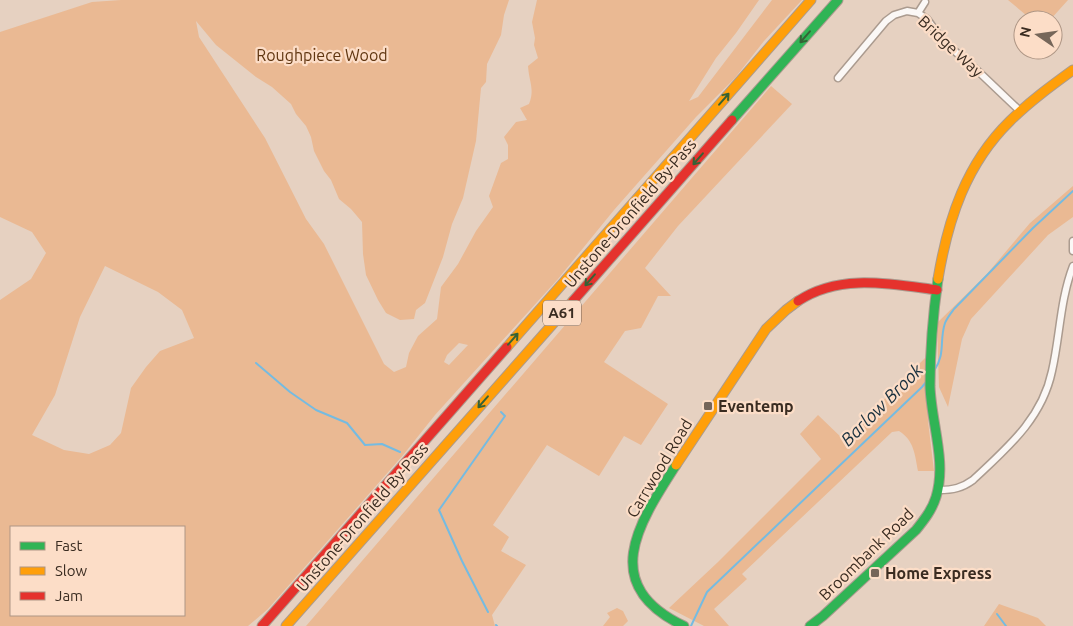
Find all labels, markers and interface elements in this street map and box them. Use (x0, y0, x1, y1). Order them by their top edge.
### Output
north arrow (1013, 10, 1063, 60)
street label: Bridge Way (915, 12, 987, 81)
text: N (1016, 25, 1034, 39)
one-way arrow (800, 30, 811, 43)
park label: Roughpiece Wood (256, 46, 388, 64)
one-way arrow (719, 93, 730, 106)
street label: Unstone-Dronfield By-Pass (561, 135, 700, 291)
one-way arrow (692, 152, 704, 165)
one-way arrow (585, 274, 596, 287)
road number: A61 (543, 300, 581, 326)
one-way arrow (508, 333, 519, 346)
water label: Barlow Brook (836, 359, 927, 449)
one-way arrow (477, 396, 489, 409)
place label: Eventemp (718, 397, 794, 415)
marker: Eventemp (702, 400, 714, 412)
street label: Carrwood Road (623, 416, 695, 520)
street label: Unstone-Dronfield By-Pass (293, 439, 432, 595)
street label: Broombank Road (815, 504, 917, 604)
legend (10, 526, 185, 616)
text: Fast (55, 537, 83, 554)
text: Slow (55, 562, 88, 579)
place label: Home Express (885, 564, 992, 582)
marker: Home Express (869, 567, 881, 579)
text: Jam (55, 587, 83, 604)

